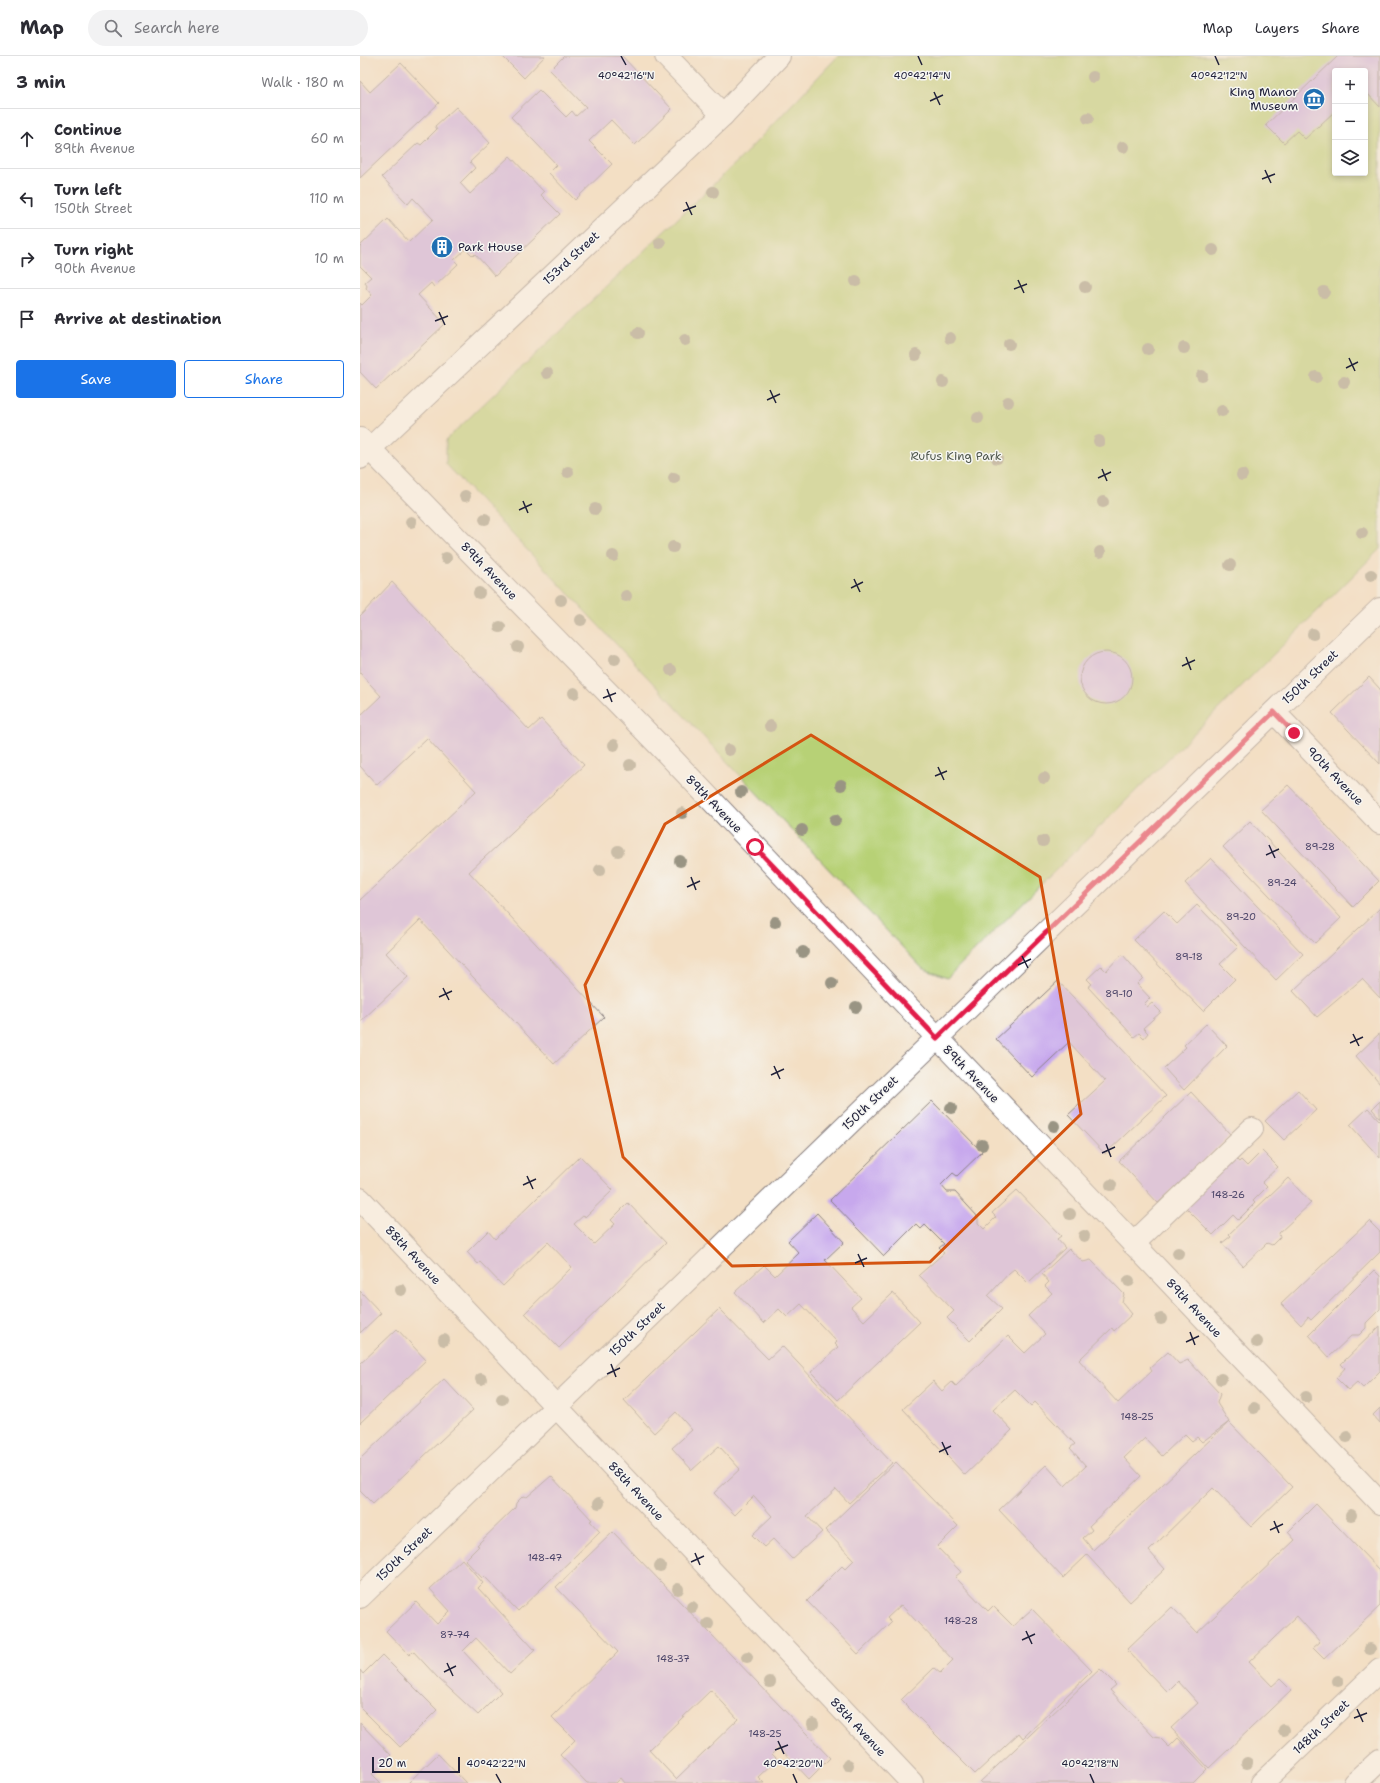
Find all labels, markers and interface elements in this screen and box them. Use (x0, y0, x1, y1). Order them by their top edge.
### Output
search box (88, 10, 368, 46)
text: Map (20, 15, 64, 40)
icon: search (102, 17, 124, 39)
text: Search here (134, 18, 220, 38)
text: Map (1203, 19, 1233, 37)
text: Layers (1255, 19, 1299, 37)
text: Share (1321, 19, 1360, 37)
map controls (1332, 68, 1368, 176)
button: + (1332, 68, 1368, 104)
text: 40°42'16"N (598, 69, 654, 82)
text: 40°42'14"N (893, 69, 951, 82)
text: 40°42'12"N (1191, 69, 1247, 82)
text: 3 min (16, 71, 66, 93)
text: Walk · 180 m (261, 74, 344, 91)
place label: King Manor Museum (1229, 84, 1298, 114)
museum icon: King Manor Museum (1301, 86, 1327, 112)
button: − (1332, 104, 1368, 140)
text: Continue (54, 120, 122, 140)
icon: ahead (16, 128, 38, 150)
text: 60 m (311, 130, 344, 147)
text: 89th Avenue (54, 140, 135, 157)
button: layers (1332, 140, 1368, 176)
text: Turn left (54, 180, 122, 200)
icon: left (16, 188, 38, 210)
text: 110 m (309, 190, 344, 207)
text: 150th Street (54, 200, 132, 217)
street label: 153rd Street (539, 228, 603, 288)
building icon: Park House (429, 234, 455, 260)
place label: Park House (458, 239, 523, 255)
text: Turn right (54, 240, 134, 260)
icon: right (16, 248, 38, 270)
text: 10 m (314, 250, 344, 267)
text: 90th Avenue (54, 260, 136, 277)
icon: arrive (16, 308, 38, 330)
text: Arrive at destination (54, 309, 222, 329)
button: Save (16, 360, 176, 398)
button: Share (184, 360, 344, 398)
park label: Rufus King Park (910, 448, 1002, 464)
street label: 89th Avenue (457, 538, 521, 604)
street label: 150th Street (1278, 646, 1342, 708)
route end (1285, 724, 1303, 742)
street label: 90th Avenue (1303, 743, 1367, 809)
street label: 89th Avenue (682, 771, 746, 837)
route start (746, 838, 764, 856)
house number: 89-28 (1305, 840, 1335, 853)
house number: 89-24 (1267, 876, 1297, 889)
house number: 89-20 (1226, 910, 1256, 923)
house number: 89-18 (1175, 950, 1203, 963)
house number: 89-10 (1105, 987, 1133, 1000)
street label: 89th Avenue (939, 1041, 1003, 1107)
street label: 150th Street (838, 1072, 902, 1134)
house number: 148-26 (1211, 1188, 1245, 1201)
street label: 88th Avenue (381, 1222, 445, 1288)
street label: 89th Avenue (1163, 1275, 1226, 1341)
street label: 150th Street (605, 1298, 669, 1360)
house number: 148-25 (1120, 1410, 1154, 1423)
street label: 88th Avenue (604, 1458, 668, 1524)
street label: 150th Street (372, 1523, 436, 1585)
house number: 148-47 (528, 1551, 562, 1564)
house number: 148-28 (944, 1614, 978, 1627)
house number: 87-74 (440, 1628, 470, 1641)
house number: 148-37 (656, 1652, 690, 1665)
street label: 88th Avenue (826, 1694, 890, 1760)
street label: 148th Street (1289, 1696, 1353, 1758)
house number: 148-25 (748, 1727, 782, 1740)
scale bar (372, 1755, 460, 1774)
text: 20 m (378, 1756, 406, 1771)
text: 40°42'22"N (466, 1757, 526, 1770)
text: 40°42'20"N (763, 1757, 823, 1770)
text: 40°42'18"N (1061, 1757, 1119, 1770)

